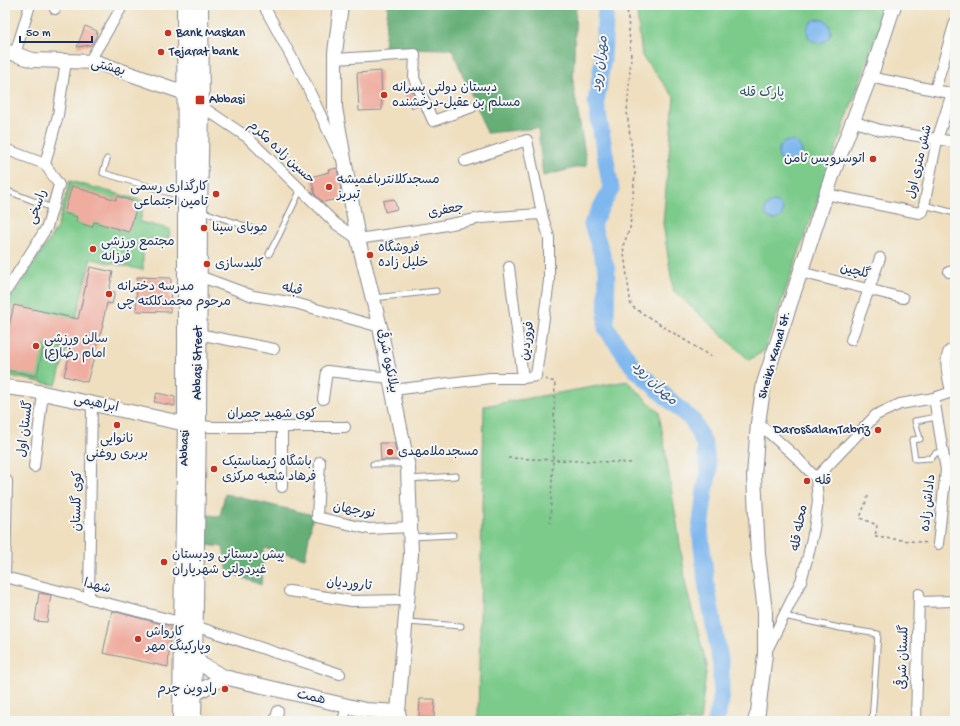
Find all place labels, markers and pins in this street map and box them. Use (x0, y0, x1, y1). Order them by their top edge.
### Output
place label: Bank Maskan (175, 26, 246, 41)
marker: Bank Maskan (163, 28, 173, 38)
place label: Tejarat bank (168, 45, 239, 60)
marker: Tejarat bank (156, 47, 166, 57)
place label: دبستان دولتی پسرانه مسلم بن عقیل-درخشنده (392, 81, 520, 112)
marker: دبستان دولتی پسرانه مسلم بن عقیل-درخشنده (379, 90, 389, 100)
place label: Abbasi (209, 93, 245, 108)
marker: Abbasi (194, 94, 206, 106)
place label: اتوسرویس ثامن (784, 152, 865, 167)
marker: اتوسرویس ثامن (868, 154, 878, 164)
place label: مسجدکلانترباغمیشه تبریز (336, 173, 440, 203)
place label: کارگذاری رسمی تامین اجتماعی (130, 178, 208, 210)
marker: مسجدکلانترباغمیشه تبریز (324, 182, 334, 192)
marker: کارگذاری رسمی تامین اجتماعی (211, 189, 221, 199)
place label: موبای سینا (212, 221, 268, 236)
marker: موبای سینا (199, 223, 209, 233)
place label: مجتمع ورزشی فرزانه (101, 235, 175, 265)
place label: فروشگاه خلیل زاده (378, 239, 429, 271)
marker: مجتمع ورزشی فرزانه (88, 244, 98, 254)
marker: فروشگاه خلیل زاده (365, 250, 375, 260)
place label: کلیدسازی (215, 257, 264, 272)
marker: کلیدسازی (202, 259, 212, 269)
place label: مدرسه دخترانه مرحوم محمدکلکته چی (117, 280, 231, 311)
marker: مدرسه دخترانه مرحوم محمدکلکته چی (104, 289, 114, 299)
place label: سالن ورزشی امام رضا(ع) (44, 332, 108, 363)
marker: سالن ورزشی امام رضا(ع) (31, 341, 41, 351)
marker: نانوایی بربری روغنی (112, 420, 122, 430)
place label: DarosSalamTabriz (772, 423, 871, 438)
marker: DarosSalamTabriz (873, 425, 883, 435)
place label: نانوایی بربری روغنی (86, 432, 148, 462)
place label: مسجدملامهدی (398, 445, 479, 460)
marker: مسجدملامهدی (385, 447, 395, 457)
place label: باشگاه ژیمناستیک فرهاد شعبه مرکزی (222, 453, 316, 485)
marker: باشگاه ژیمناستیک فرهاد شعبه مرکزی (209, 464, 219, 474)
place label: قله (815, 474, 831, 489)
marker: قله (802, 476, 812, 486)
place label: پیش دبستانی ودبستان غیردولتی شهریاران (172, 548, 285, 578)
marker: پیش دبستانی ودبستان غیردولتی شهریاران (159, 557, 169, 567)
place label: کارواش وپارکینگ مهر (145, 625, 211, 655)
marker: کارواش وپارکینگ مهر (133, 634, 143, 644)
place label: رادوین چرم (157, 682, 217, 698)
marker: رادوین چرم (220, 684, 230, 694)

